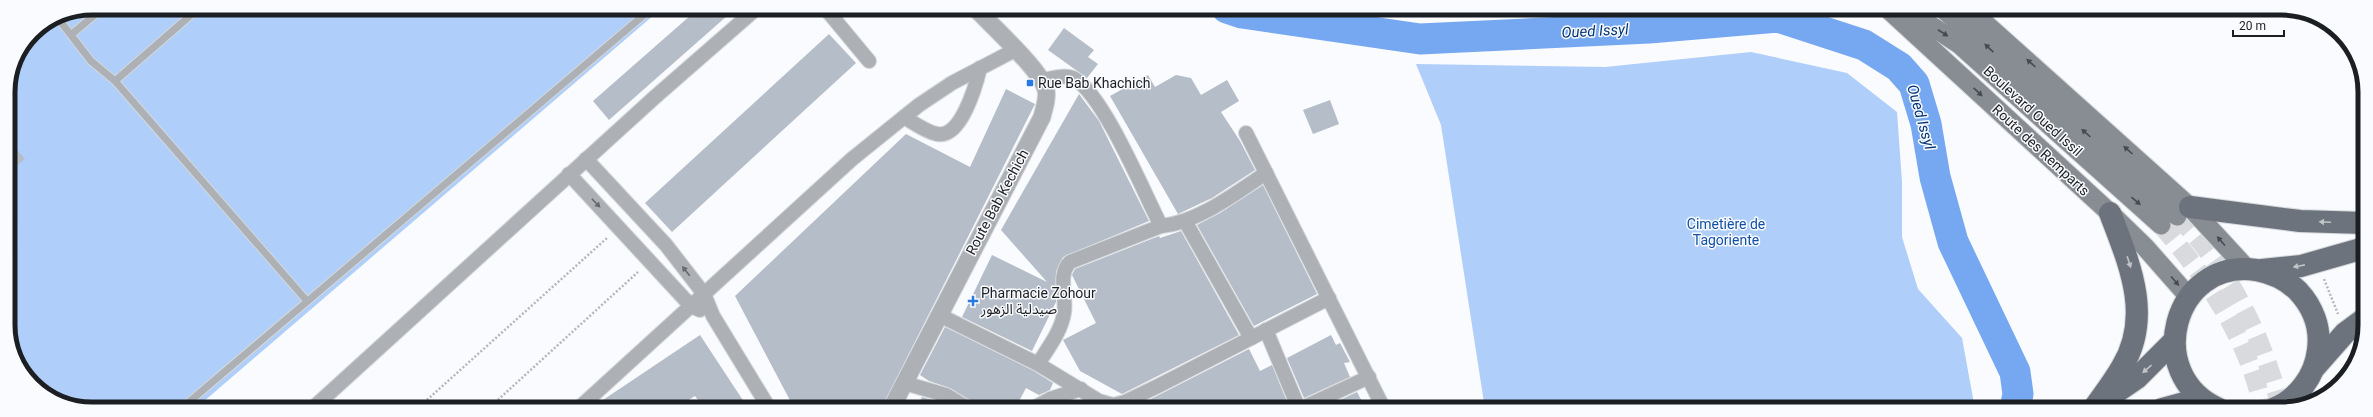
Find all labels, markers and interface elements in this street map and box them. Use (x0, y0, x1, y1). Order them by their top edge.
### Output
scale bar (2233, 12, 2284, 38)
text: 20 m (2239, 19, 2266, 33)
water label: Oued Issyl (1561, 20, 1629, 42)
one-way arrow (1938, 29, 1948, 37)
one-way arrow (1983, 43, 1994, 52)
one-way arrow (2026, 59, 2037, 68)
street label: Boulevard Oued Issil (1981, 63, 2085, 159)
place label: Rue Bab Khachich (1038, 75, 1151, 91)
marker: Rue Bab Khachich (1025, 78, 1035, 88)
water label: Oued Issyl (1903, 82, 1939, 152)
one-way arrow (1973, 87, 1983, 97)
street label: Route des Remparts (1989, 101, 2093, 199)
one-way arrow (2081, 129, 2091, 138)
one-way arrow (2123, 146, 2133, 155)
street label: Route Bab Kechich (962, 147, 1032, 257)
one-way arrow (592, 197, 601, 208)
one-way arrow (2131, 197, 2141, 206)
park label: Cimetière de Tagoriente (1687, 216, 1765, 248)
one-way arrow (2318, 219, 2331, 225)
one-way arrow (2217, 236, 2226, 246)
one-way arrow (2126, 256, 2132, 268)
one-way arrow (2293, 263, 2305, 269)
one-way arrow (681, 265, 690, 276)
one-way arrow (2171, 276, 2180, 287)
place label: Pharmacie Zohour صيدلية الزهور (980, 285, 1096, 318)
marker: Pharmacie Zohour صيدلية الزهور (968, 296, 978, 306)
one-way arrow (2141, 365, 2152, 374)

